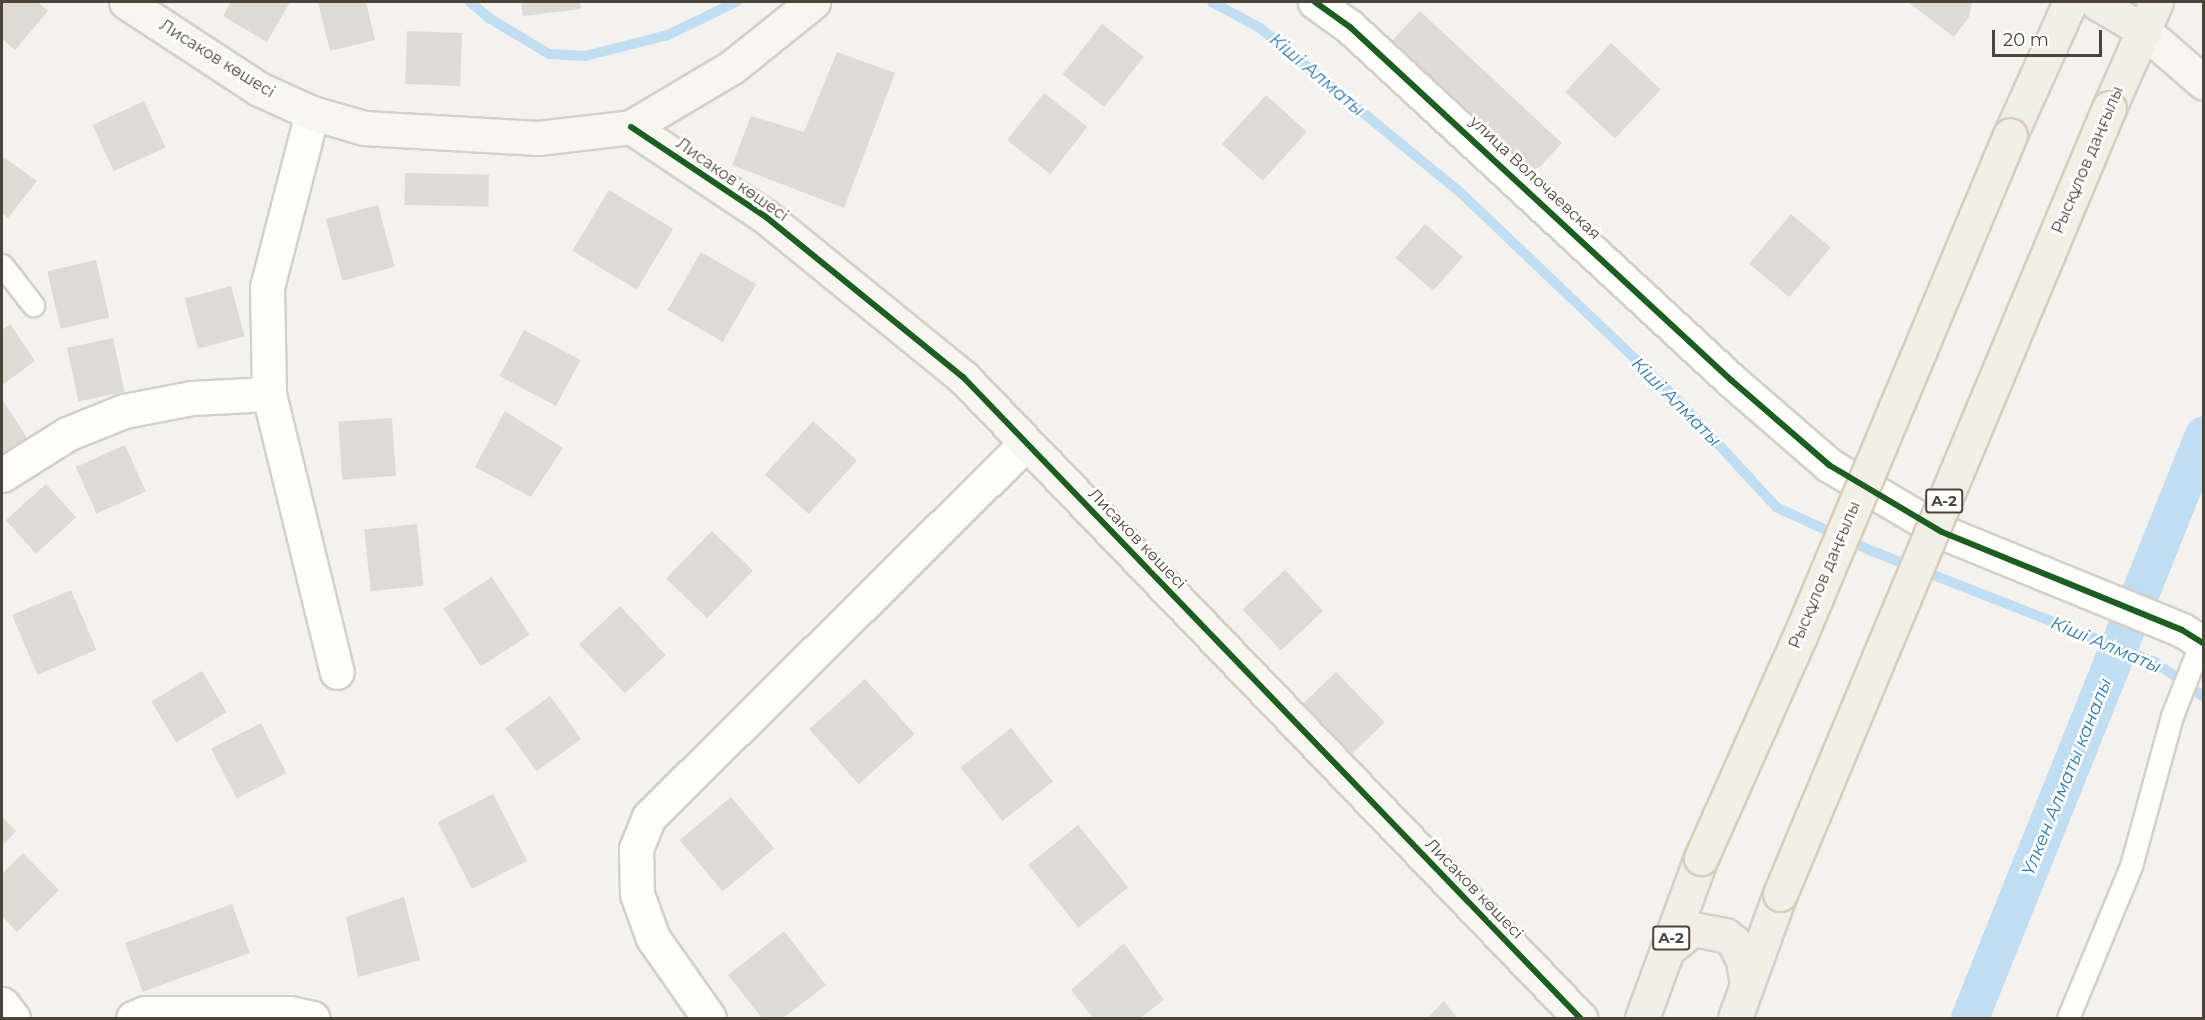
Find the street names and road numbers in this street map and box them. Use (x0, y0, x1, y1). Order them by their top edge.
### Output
street label: Лисаков көшесі (156, 16, 278, 102)
street label: Рысқұлов даңғылы (2048, 83, 2128, 237)
street label: улица Волочаевская (1465, 112, 1605, 244)
street label: Лисаков көшесі (672, 134, 792, 226)
street label: Лисаков көшесі (1084, 485, 1190, 593)
road number: A-2 (1924, 489, 1964, 513)
street label: Рысқұлов даңғылы (1785, 498, 1865, 652)
street label: Лисаков көшесі (1421, 835, 1527, 943)
road number: A-2 (1652, 926, 1690, 950)

